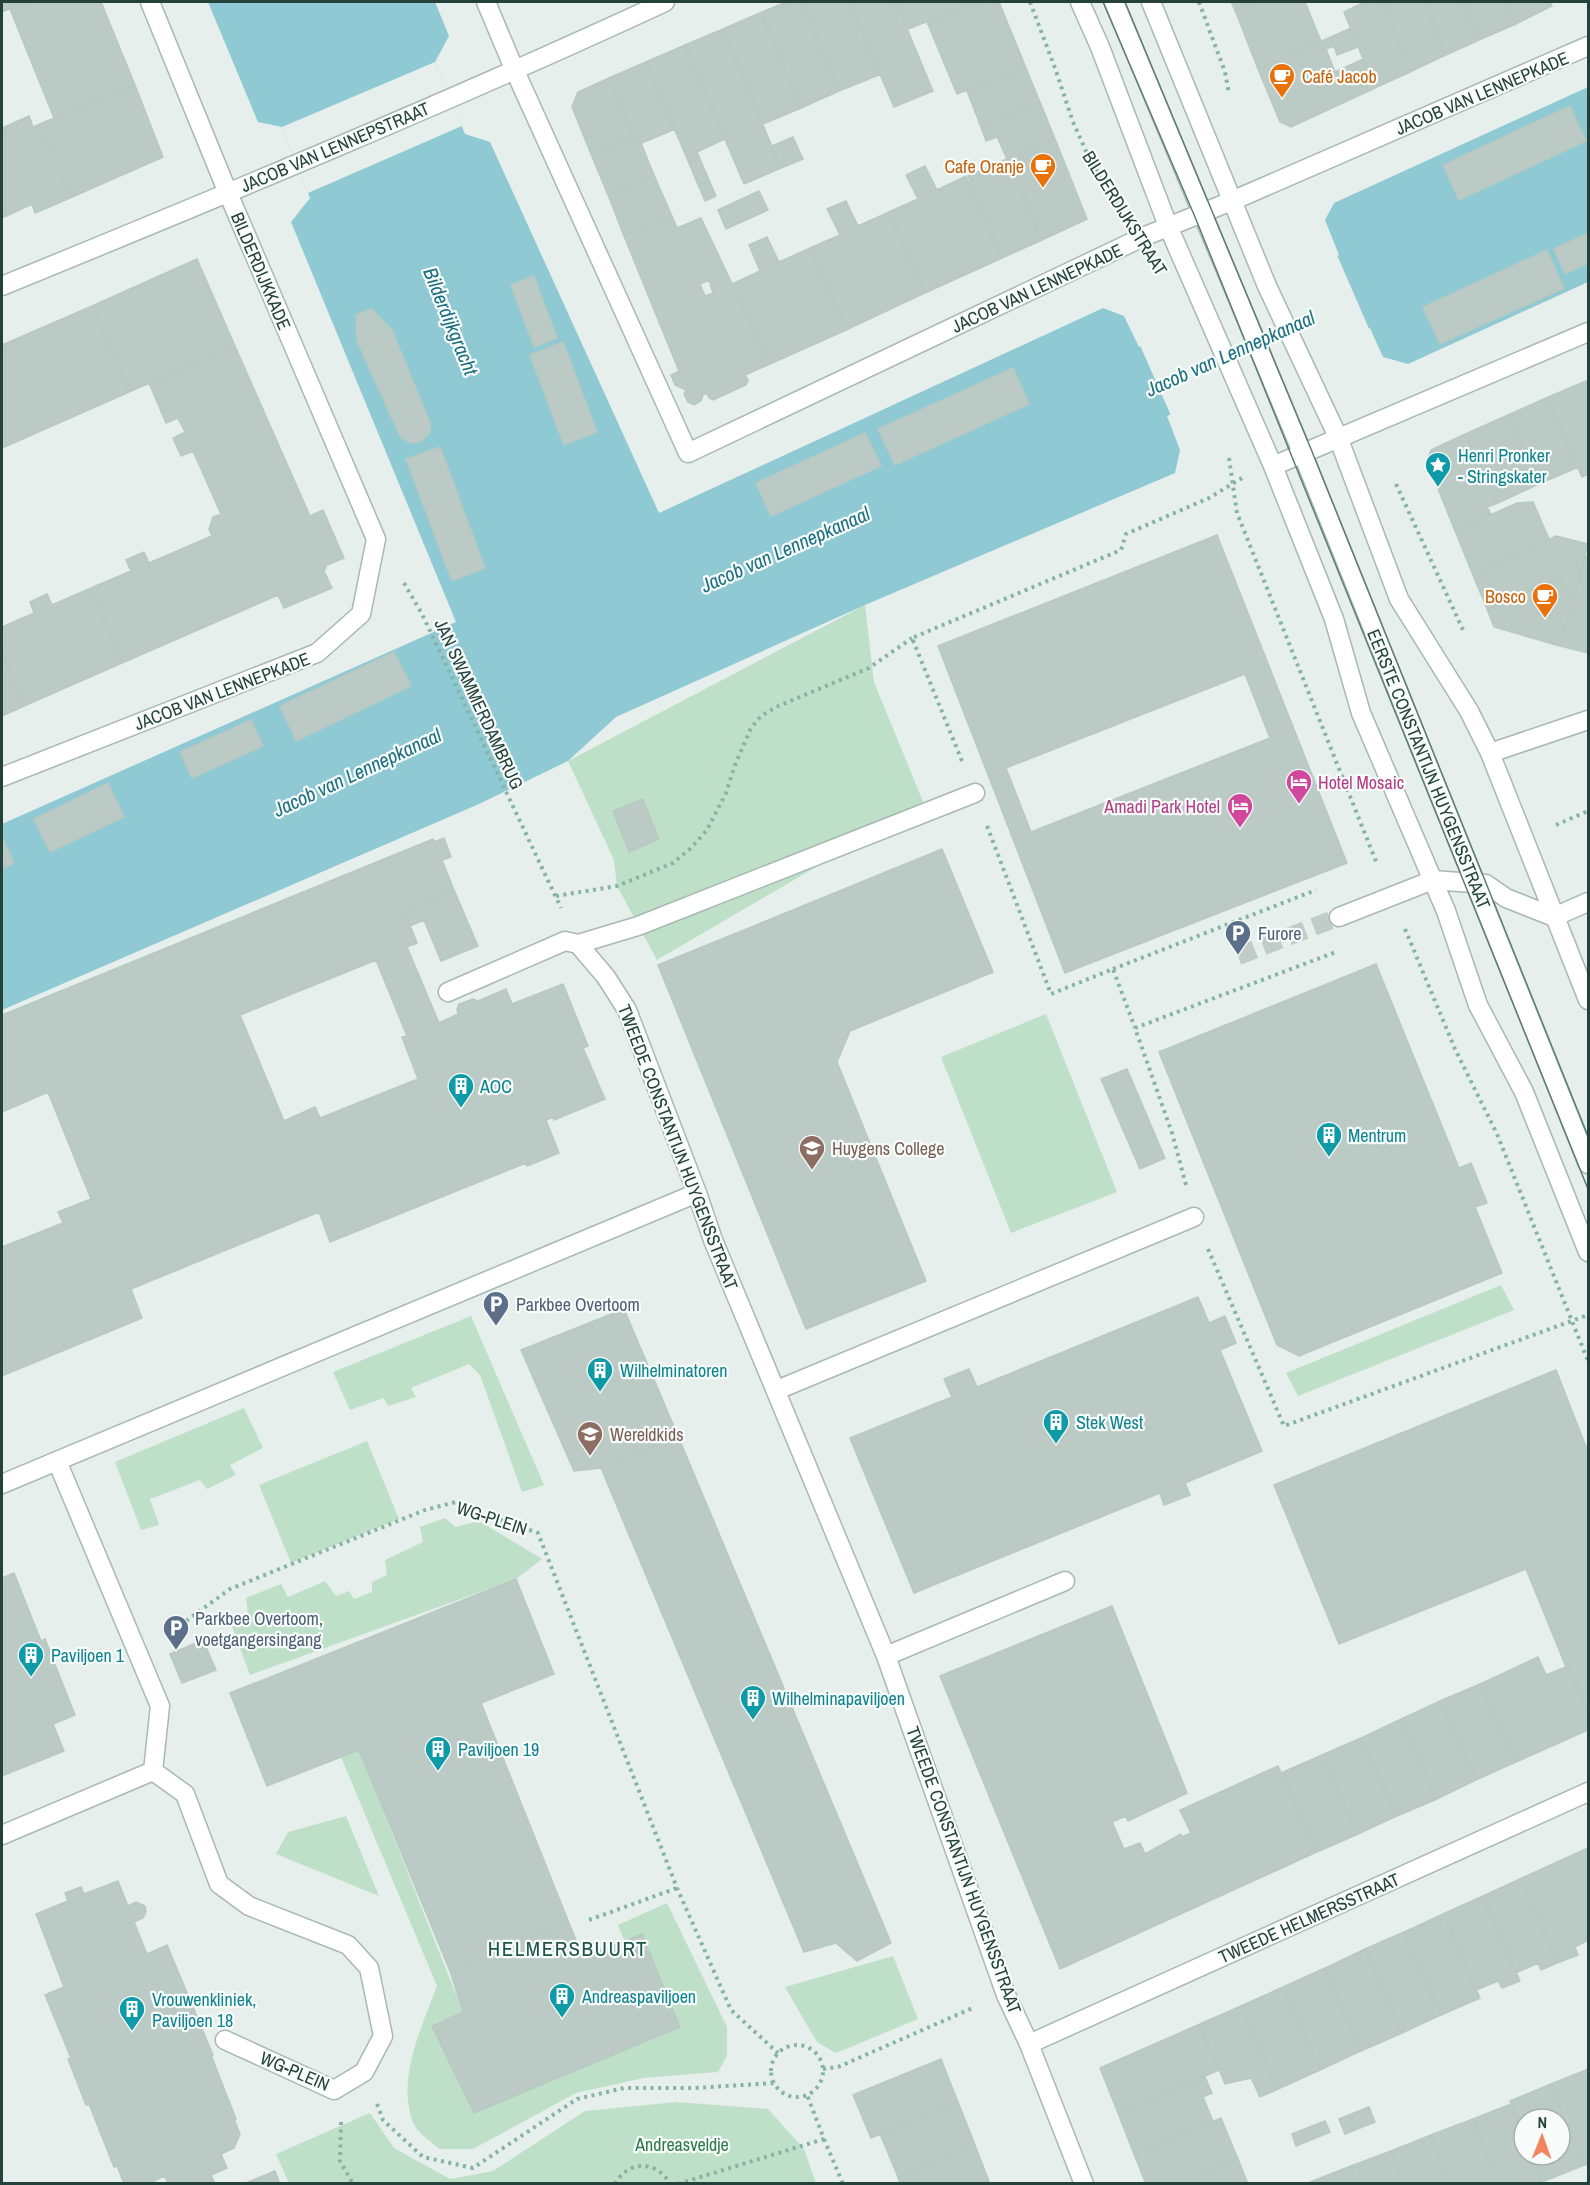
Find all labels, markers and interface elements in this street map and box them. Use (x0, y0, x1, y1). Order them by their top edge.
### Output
street label: JACOB VAN LENNEPKADE (1392, 45, 1572, 141)
cafe icon: Café Jacob (1267, 61, 1297, 99)
place label: Café Jacob (1302, 64, 1377, 89)
street label: JACOB VAN LENNEPSTRAAT (237, 96, 433, 198)
street label: BILDERDIJKSTRAAT (1077, 146, 1173, 280)
cafe icon: Cafe Oranje (1028, 151, 1058, 189)
place label: Cafe Oranje (944, 154, 1024, 179)
street label: BILDERDIJKKADE (225, 208, 297, 334)
street label: JACOB VAN LENNEPKADE (947, 237, 1127, 339)
water label: Bilderdijkgracht (417, 263, 485, 379)
water label: Jacob van Lennepkanaal (1140, 303, 1319, 403)
place label: Henri Pronker - Stringskater (1458, 443, 1550, 489)
place icon: Henri Pronker - Stringskater (1423, 450, 1453, 488)
water label: Jacob van Lennepkanaal (695, 499, 874, 599)
cafe icon: Bosco (1530, 581, 1560, 619)
place label: Bosco (1485, 584, 1526, 609)
street label: JAN SWAMMERDAMBRUG (428, 615, 530, 793)
street label: EERSTE CONSTANTIJN HUYGENSSTRAAT (1361, 625, 1497, 913)
street label: JACOB VAN LENNEPKADE (131, 646, 313, 736)
water label: Jacob van Lennepkanaal (268, 721, 446, 823)
hotel icon: Hotel Mosaic (1284, 767, 1314, 805)
place label: Hotel Mosaic (1318, 770, 1404, 795)
hotel icon: Amadi Park Hotel (1225, 791, 1255, 829)
place label: Amadi Park Hotel (1103, 794, 1220, 819)
parking icon: Furore (1223, 918, 1253, 956)
place label: Furore (1258, 921, 1301, 946)
street label: TWEEDE CONSTANTIJN HUYGENSSTRAAT (612, 1001, 744, 1293)
building icon: AOC (446, 1071, 476, 1109)
place label: AOC (479, 1074, 512, 1099)
building icon: Mentrum (1314, 1120, 1344, 1158)
place label: Mentrum (1348, 1123, 1406, 1148)
school or university icon: Huygens College (797, 1133, 827, 1171)
place label: Huygens College (832, 1136, 944, 1161)
parking icon: Parkbee Overtoom (481, 1289, 511, 1327)
place label: Parkbee Overtoom (516, 1292, 640, 1317)
building icon: Wilhelminatoren (585, 1355, 615, 1393)
place label: Wilhelminatoren (620, 1358, 727, 1383)
building icon: Stek West (1041, 1407, 1071, 1445)
place label: Stek West (1076, 1410, 1143, 1435)
school or university icon: Wereldkids (575, 1419, 605, 1457)
place label: Wereldkids (610, 1422, 684, 1447)
street label: WG-PLEIN (453, 1495, 531, 1541)
place label: Parkbee Overtoom, voetgangersingang (195, 1606, 323, 1652)
parking icon: Parkbee Overtoom, voetgangersingang (161, 1613, 191, 1651)
building icon: Paviljoen 1 (16, 1640, 46, 1678)
place label: Paviljoen 1 (51, 1643, 125, 1668)
building icon: Wilhelminapaviljoen (738, 1683, 768, 1721)
place label: Wilhelminapaviljoen (772, 1686, 905, 1711)
street label: TWEEDE CONSTANTIJN HUYGENSSTRAAT (900, 1723, 1028, 2017)
building icon: Paviljoen 19 (423, 1734, 453, 1772)
place label: Paviljoen 19 (458, 1737, 539, 1762)
street label: TWEEDE HELMERSSTRAAT (1215, 1867, 1403, 1969)
district label: HELMERSBUURT (488, 1934, 648, 1963)
building icon: Andreaspaviljoen (547, 1981, 577, 2019)
place label: Andreaspaviljoen (581, 1984, 696, 2009)
place label: Vrouwenkliniek, Paviljoen 18 (152, 1987, 256, 2033)
building icon: Vrouwenkliniek, Paviljoen 18 (117, 1994, 147, 2032)
street label: WG-PLEIN (257, 2045, 333, 2097)
north arrow (1512, 2107, 1572, 2167)
text: N (1537, 2111, 1547, 2133)
park label: Andreasveldje (634, 2132, 729, 2157)

